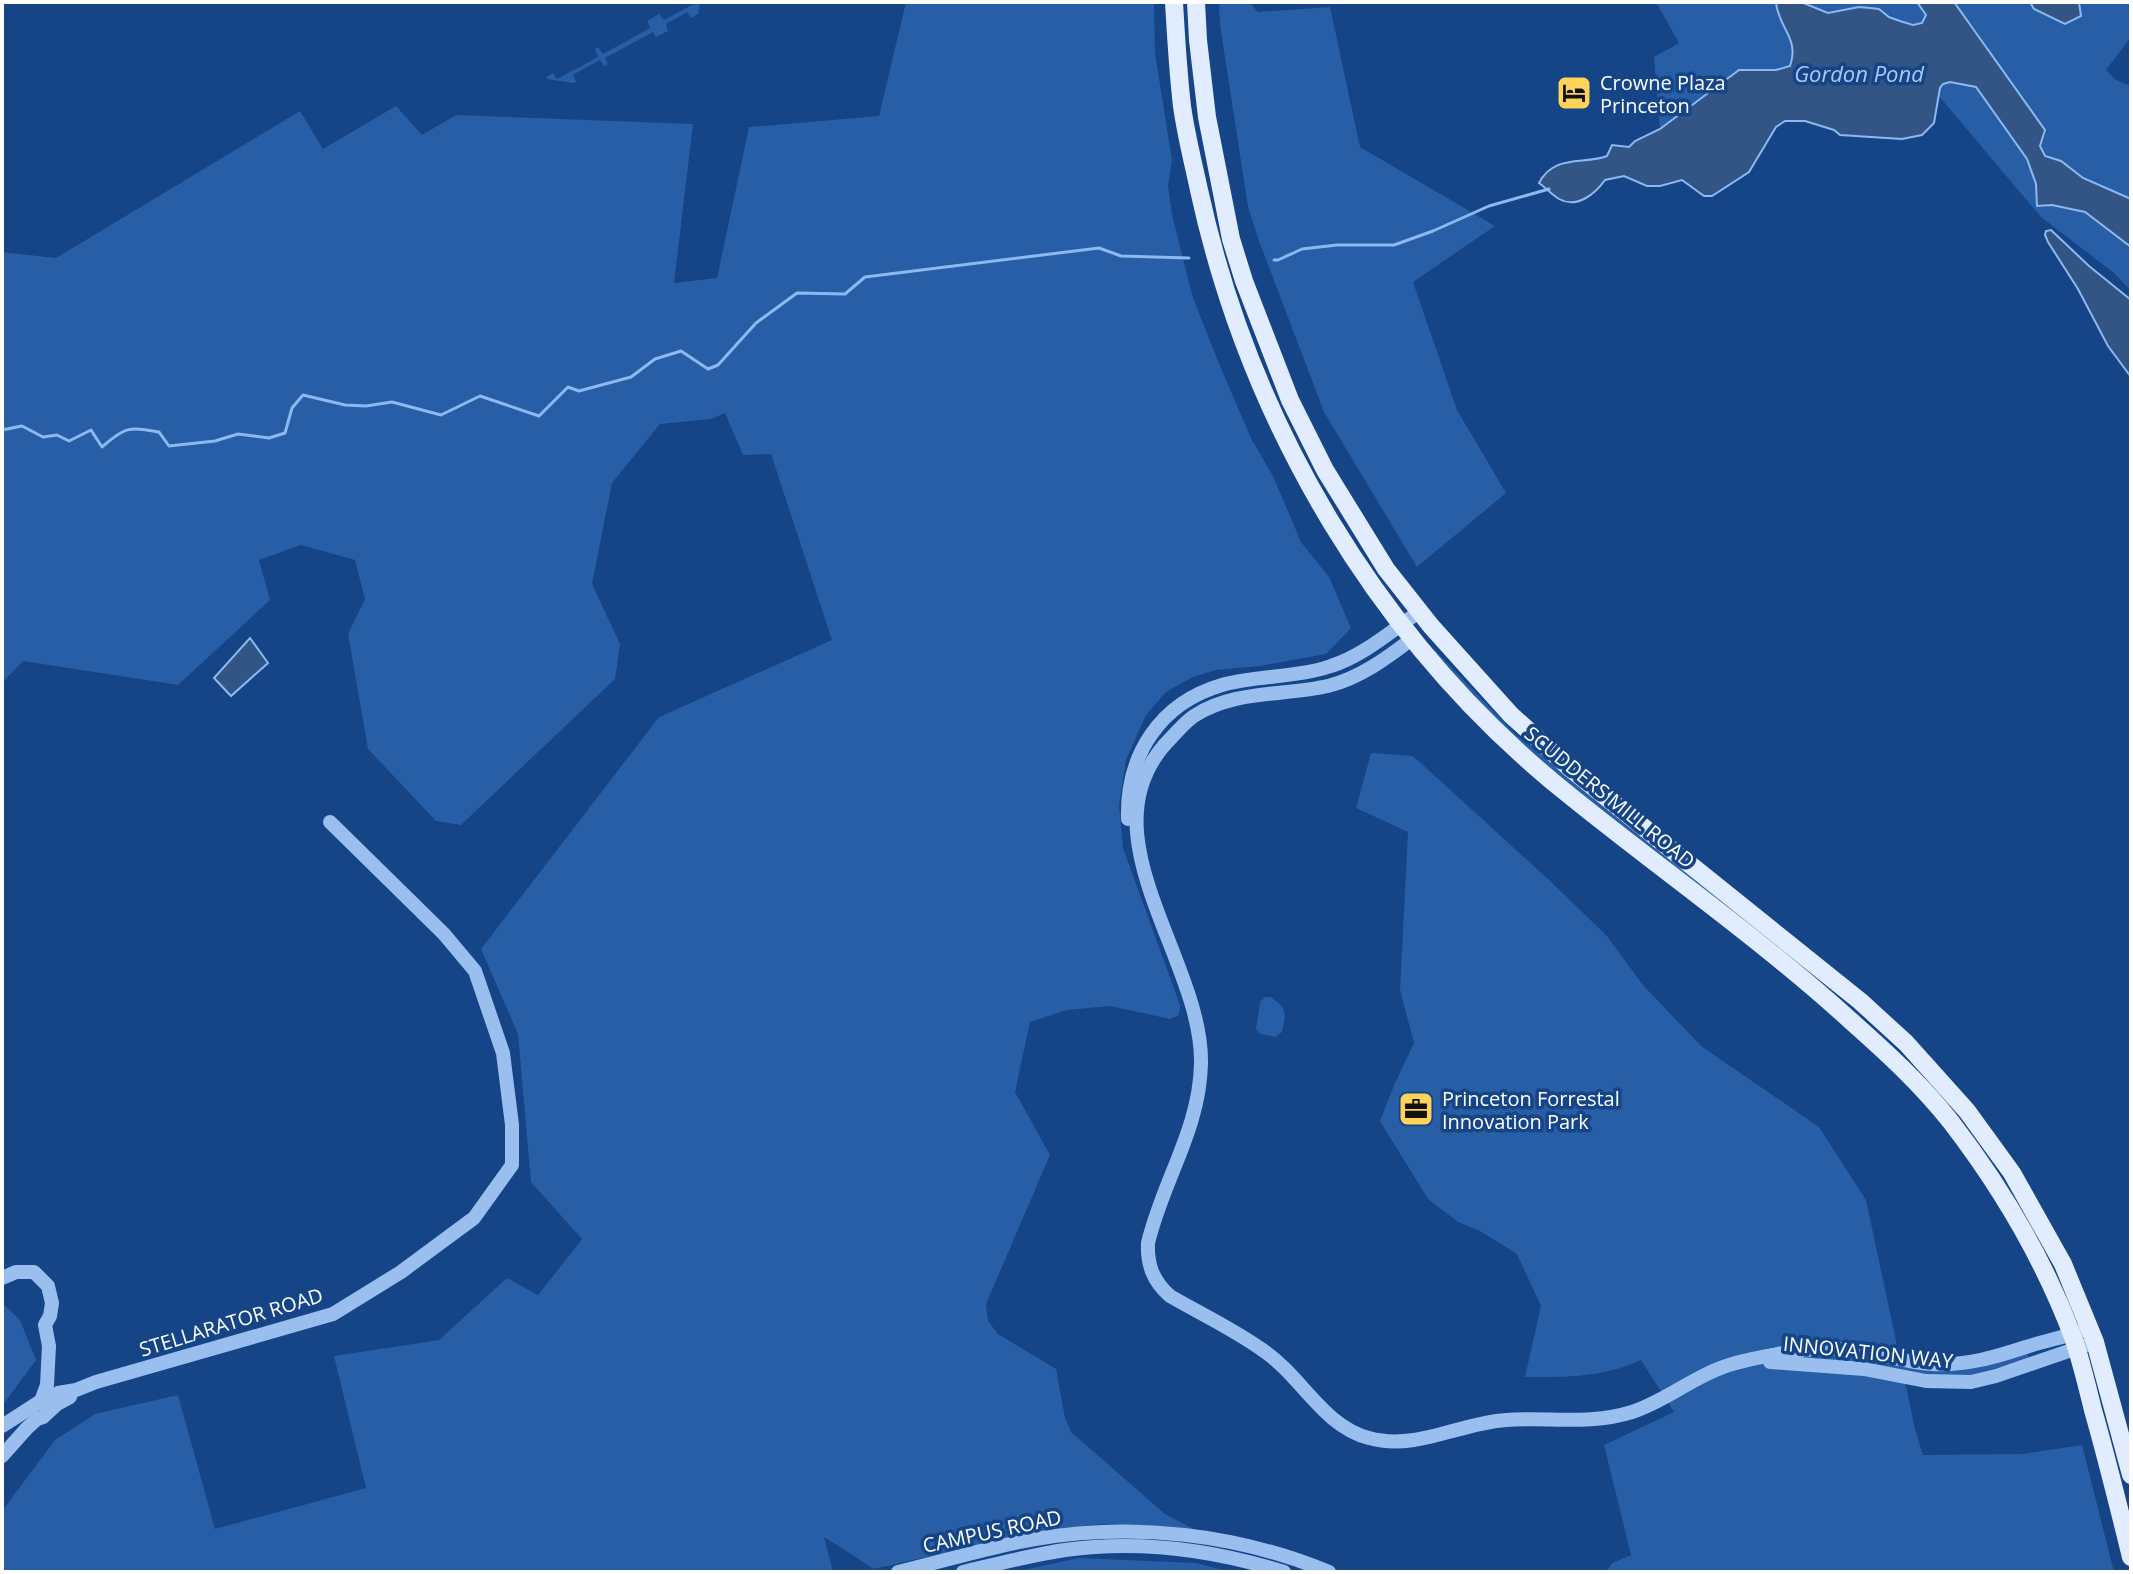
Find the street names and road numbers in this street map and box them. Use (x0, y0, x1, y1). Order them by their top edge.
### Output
street label: SCUDDERS MILL ROAD (1519, 720, 1701, 874)
street label: STELLARATOR ROAD (136, 1281, 326, 1363)
street label: INNOVATION WAY (1782, 1330, 1955, 1374)
street label: CAMPUS ROAD (920, 1503, 1064, 1559)

